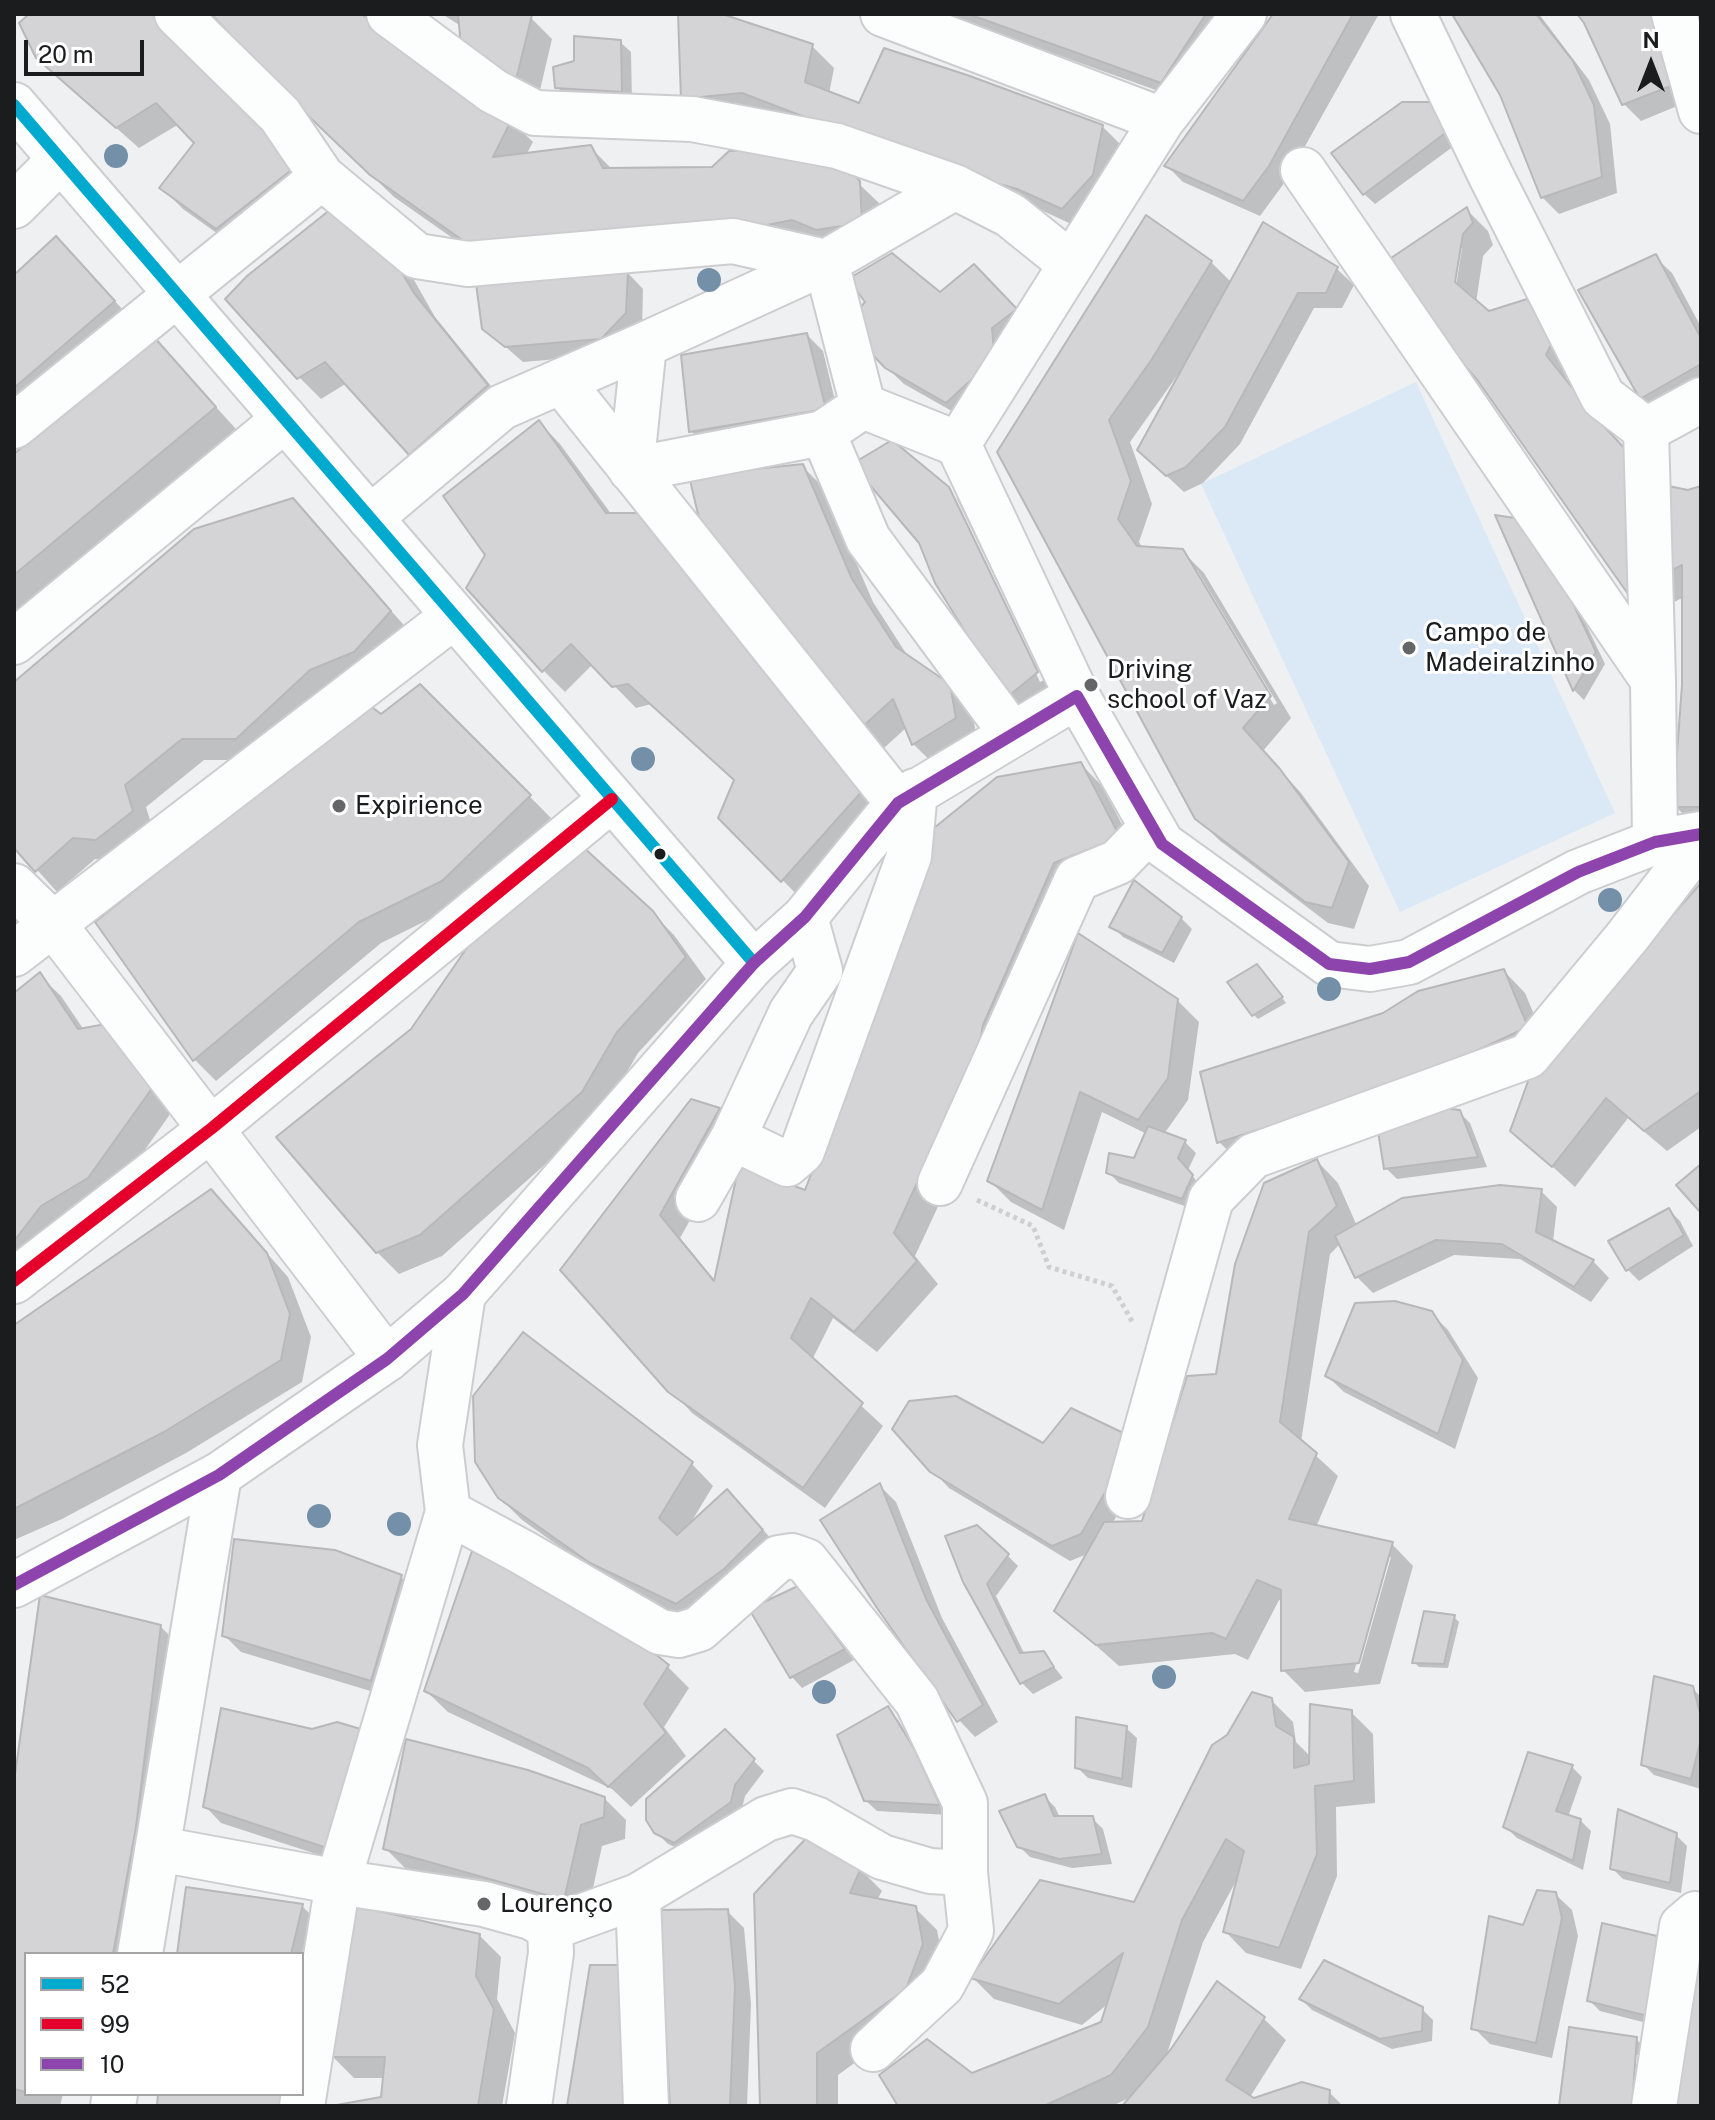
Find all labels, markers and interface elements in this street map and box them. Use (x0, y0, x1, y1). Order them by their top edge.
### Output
scale bar (28, 24, 148, 74)
north arrow (1611, 24, 1691, 104)
text: N (1642, 27, 1660, 53)
text: 20 m (38, 40, 94, 68)
place label: Campo de Madeiralzinho (1425, 617, 1595, 678)
marker: Campo de Madeiralzinho (1400, 639, 1418, 657)
place label: Driving school of Vaz (1107, 654, 1267, 716)
marker: Driving school of Vaz (1082, 676, 1100, 694)
place label: Expirience (355, 790, 483, 822)
marker: Expirience (330, 797, 348, 815)
unlabelled marker (652, 846, 668, 862)
place label: Lourenço (500, 1888, 613, 1920)
marker: Lourenço (475, 1895, 493, 1913)
legend (24, 1952, 304, 2096)
text: 52 (100, 1970, 130, 1998)
text: 99 (100, 2010, 130, 2038)
text: 10 (100, 2050, 124, 2078)

